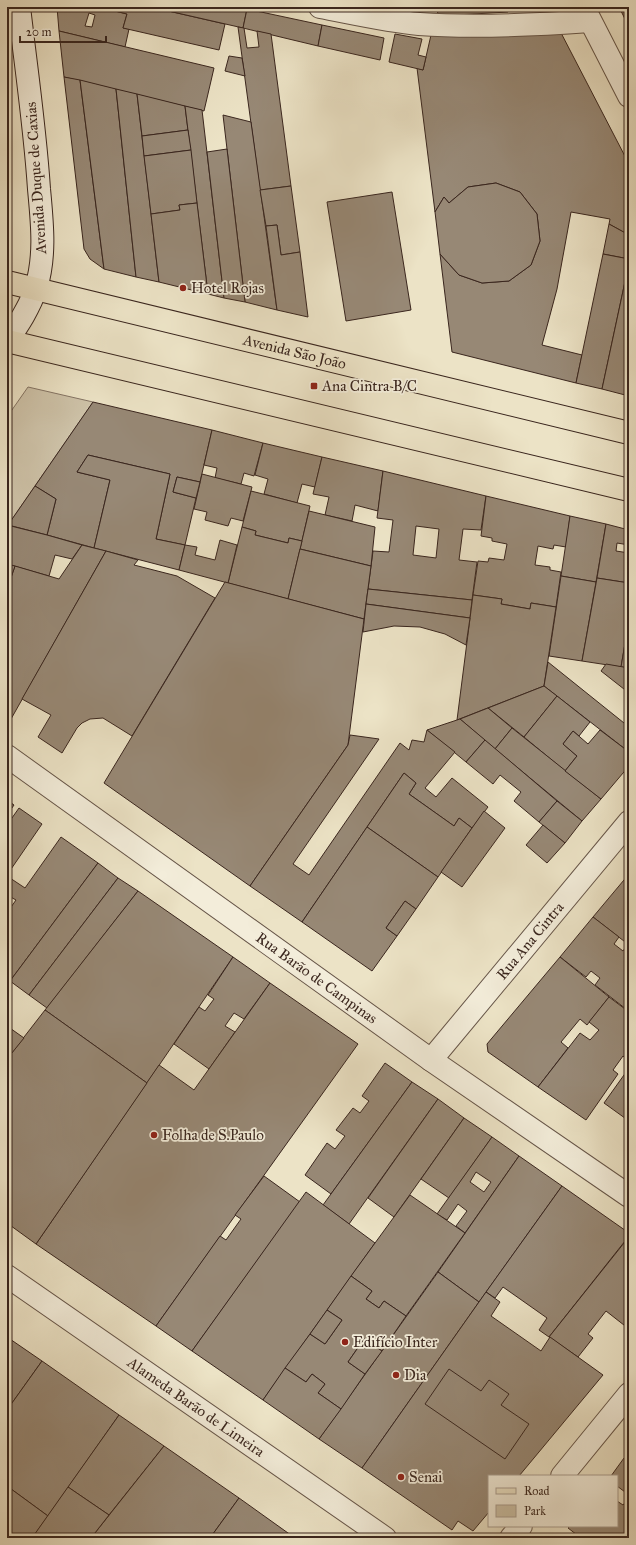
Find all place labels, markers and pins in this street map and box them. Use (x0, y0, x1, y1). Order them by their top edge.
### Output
place label: Hotel Rojas (191, 279, 264, 297)
marker: Hotel Rojas (178, 283, 188, 293)
place label: Ana Cintra B/C (321, 377, 417, 395)
marker: Ana Cintra B/C (309, 381, 319, 391)
place label: Folha de S.Paulo (162, 1126, 264, 1144)
marker: Folha de S.Paulo (149, 1130, 159, 1140)
place label: Edifício Inter (353, 1333, 438, 1351)
marker: Edifício Inter (340, 1337, 350, 1347)
place label: Dia (404, 1366, 427, 1384)
marker: Dia (391, 1370, 401, 1380)
place label: Senai (409, 1468, 442, 1486)
marker: Senai (396, 1472, 406, 1482)

